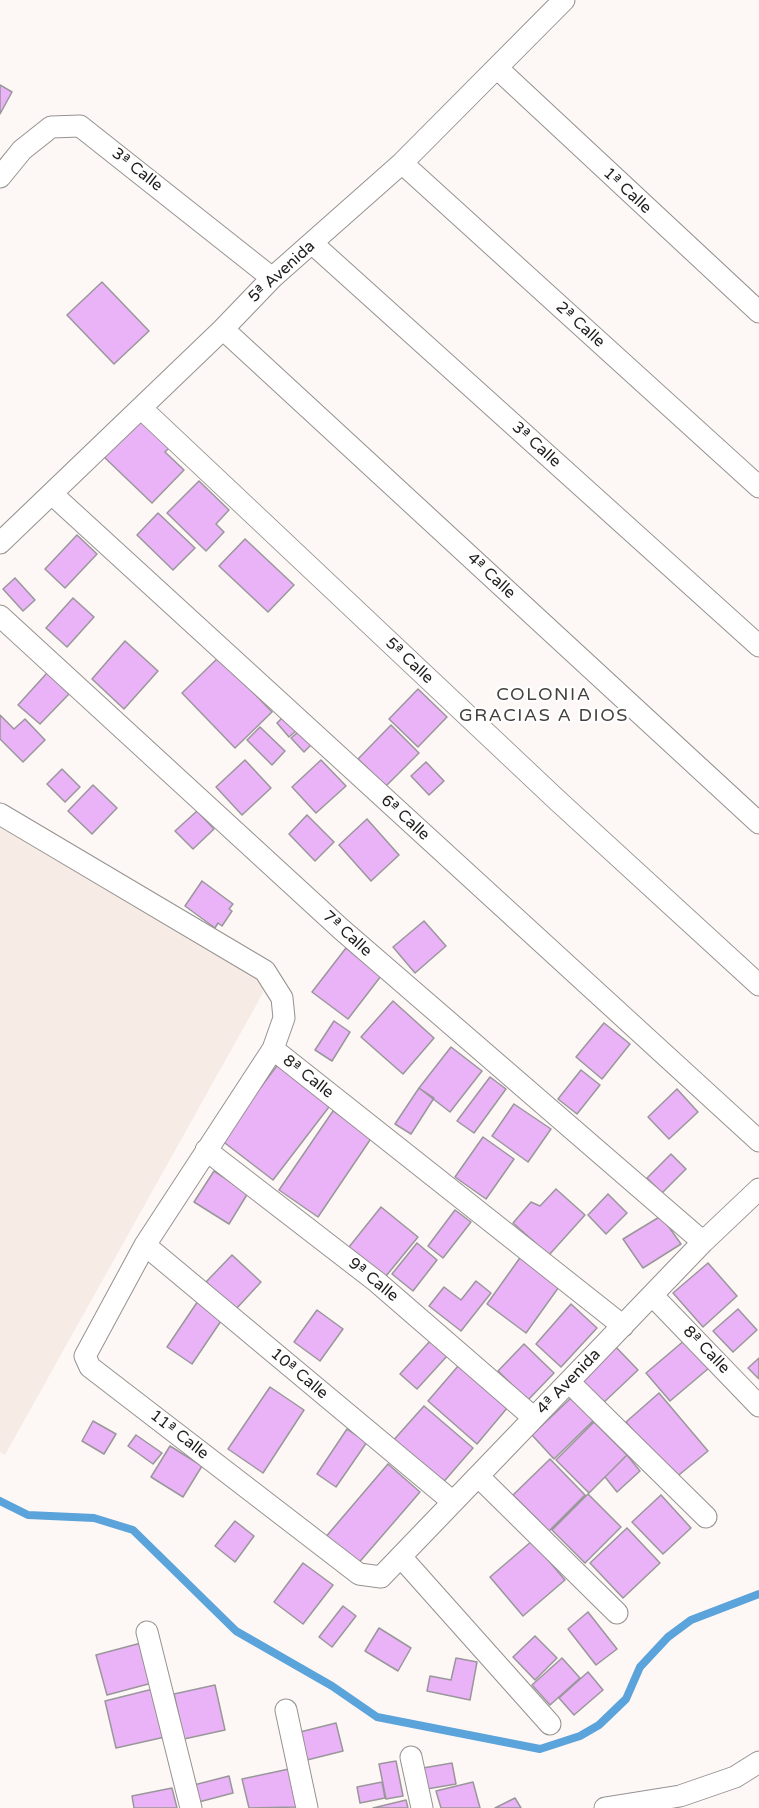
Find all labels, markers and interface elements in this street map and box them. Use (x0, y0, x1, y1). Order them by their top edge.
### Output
street label: 3ª Calle (108, 144, 166, 196)
street label: 1ª Calle (599, 164, 655, 218)
street label: 5ª Avenida (245, 237, 319, 307)
street label: 2ª Calle (552, 298, 608, 352)
street label: 3ª Calle (508, 418, 564, 472)
street label: 4ª Calle (463, 549, 519, 603)
street label: 5ª Calle (381, 634, 437, 688)
district label: COLONIA GRACIAS A DIOS (459, 684, 629, 726)
street label: 6ª Calle (377, 791, 433, 845)
street label: 7ª Calle (318, 907, 376, 961)
street label: 8ª Calle (279, 1051, 337, 1103)
street label: 9ª Calle (344, 1254, 402, 1306)
street label: 8ª Calle (679, 1322, 733, 1378)
street label: 10ª Calle (266, 1344, 332, 1404)
street label: 4ª Avenida (533, 1345, 605, 1419)
street label: 11ª Calle (146, 1406, 212, 1464)

